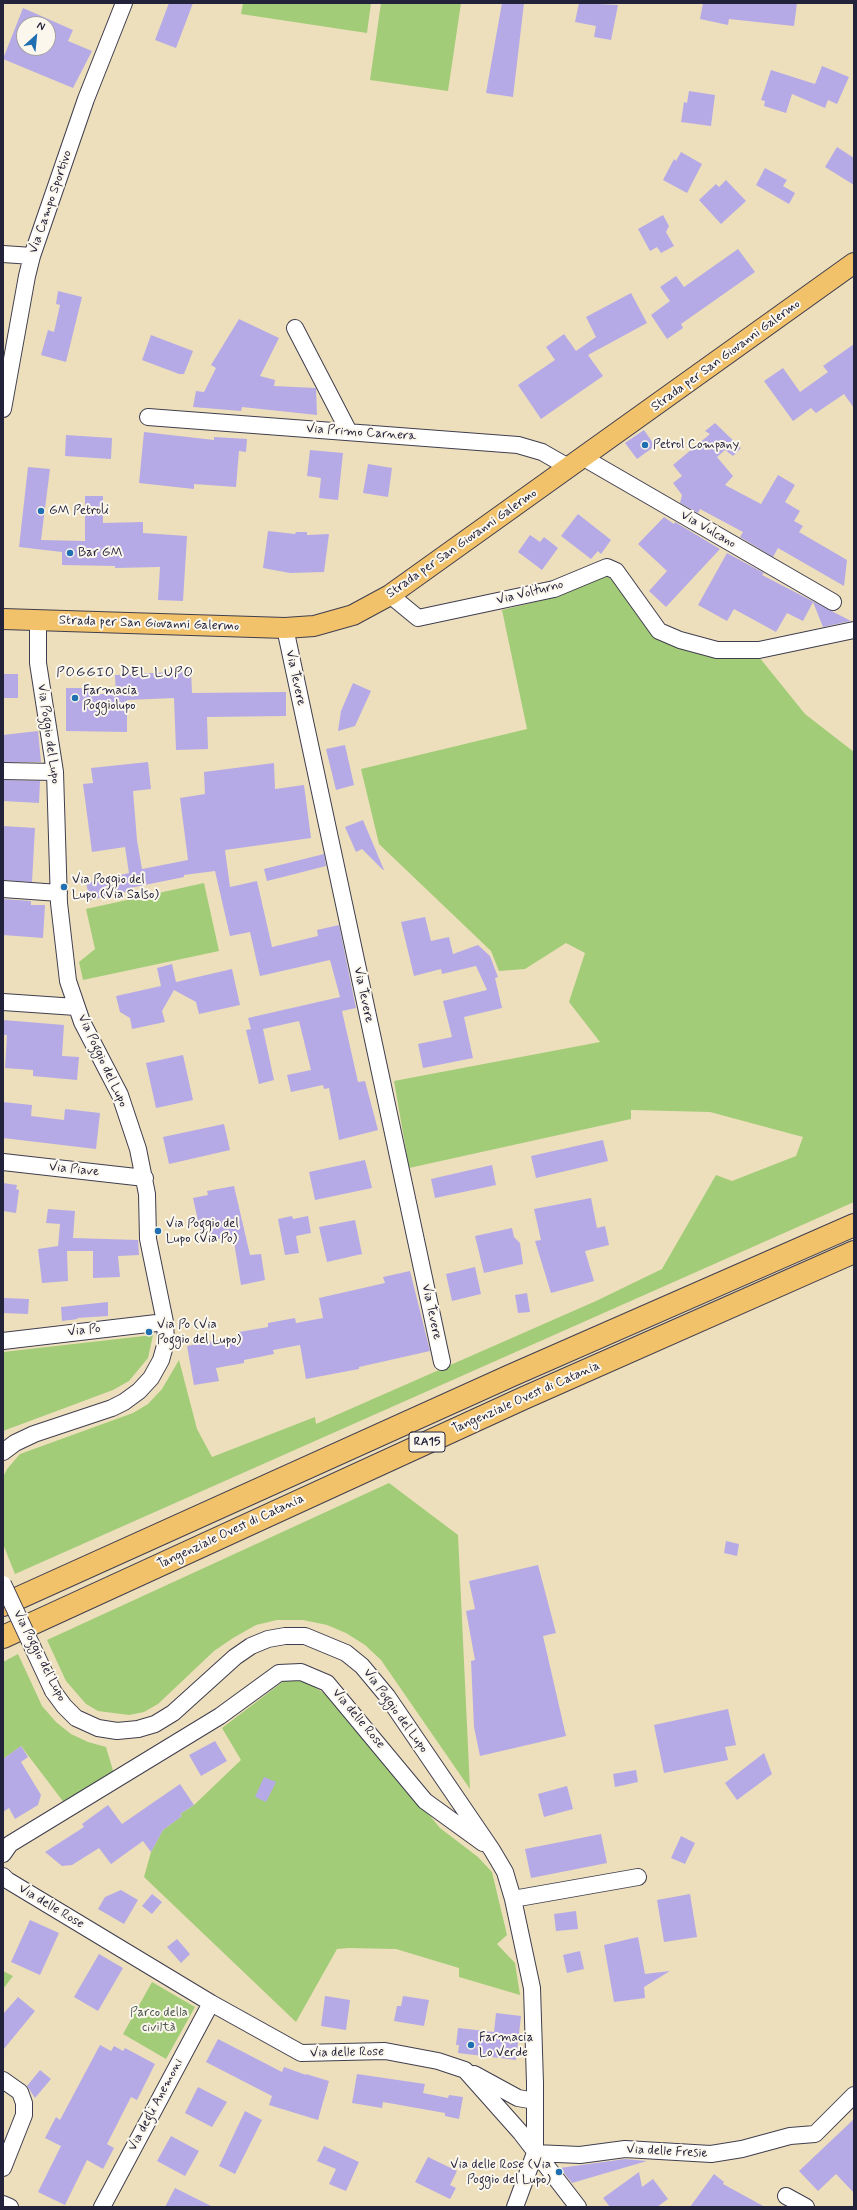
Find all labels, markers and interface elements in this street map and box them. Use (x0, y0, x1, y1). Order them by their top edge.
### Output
north arrow (16, 16, 56, 56)
text: N (35, 18, 47, 34)
street label: Via Campo Sportivo (26, 148, 76, 256)
street label: Strada per San Giovanni Galermo (649, 297, 803, 415)
street label: Via Primo Carnera (306, 421, 416, 445)
place label: Petrol Company (653, 437, 739, 453)
marker: Petrol Company (640, 440, 650, 450)
street label: Strada per San Giovanni Galermo (384, 486, 540, 602)
place label: GM Petroli (49, 503, 109, 519)
marker: GM Petroli (36, 506, 46, 516)
street label: Via Vulcano (678, 508, 738, 552)
place label: Bar GM (78, 545, 122, 561)
marker: Bar GM (65, 548, 75, 558)
street label: Via Volturno (495, 577, 565, 609)
street label: Strada per San Giovanni Galermo (59, 613, 239, 635)
street label: Via Tevere (282, 649, 308, 707)
district label: POGGIO DEL LUPO (57, 665, 193, 681)
street label: Via Poggio del Lupo (33, 683, 63, 785)
place label: Farmacia Poggiolupo (83, 683, 137, 714)
marker: Farmacia Poggiolupo (70, 693, 80, 703)
place label: Via Poggio del Lupo (Via Salso) (72, 872, 159, 903)
marker: Via Poggio del Lupo (Via Salso) (59, 882, 69, 892)
street label: Via Tevere (350, 966, 376, 1024)
street label: Via Poggio del Lupo (74, 1012, 130, 1110)
street label: Via Piave (48, 1160, 100, 1180)
place label: Via Poggio del Lupo (Via Po) (166, 1216, 239, 1247)
marker: Via Poggio del Lupo (Via Po) (153, 1226, 163, 1236)
street label: Via Tevere (418, 1283, 444, 1341)
place label: Via Po (Via Poggio del Lupo) (157, 1317, 241, 1348)
street label: Via Po (67, 1322, 101, 1340)
marker: Via Po (Via Poggio del Lupo) (144, 1327, 154, 1337)
street label: Tangenziale Ovest di Catania (450, 1358, 602, 1438)
road number: RA15 (409, 1432, 445, 1452)
street label: Tangenziale Ovest di Catania (155, 1491, 307, 1573)
street label: Via Poggio del Lupo (9, 1608, 69, 1704)
street label: Via Poggio del Lupo (359, 1666, 431, 1756)
street label: Via delle Rose (328, 1686, 388, 1752)
street label: Via delle Rose (15, 1881, 87, 1933)
park label: Parco della civiltà (130, 2005, 188, 2036)
place label: Farmacia Lo Verde (479, 2030, 533, 2061)
marker: Farmacia Lo Verde (466, 2040, 476, 2050)
street label: Via delle Rose (310, 2045, 384, 2061)
street label: Via degli Anemoni (125, 2056, 187, 2154)
street label: Via delle Fresie (626, 2142, 708, 2162)
place label: Via delle Rose (Via Poggio del Lupo) (450, 2157, 551, 2188)
marker: Via delle Rose (Via Poggio del Lupo) (554, 2167, 564, 2177)

